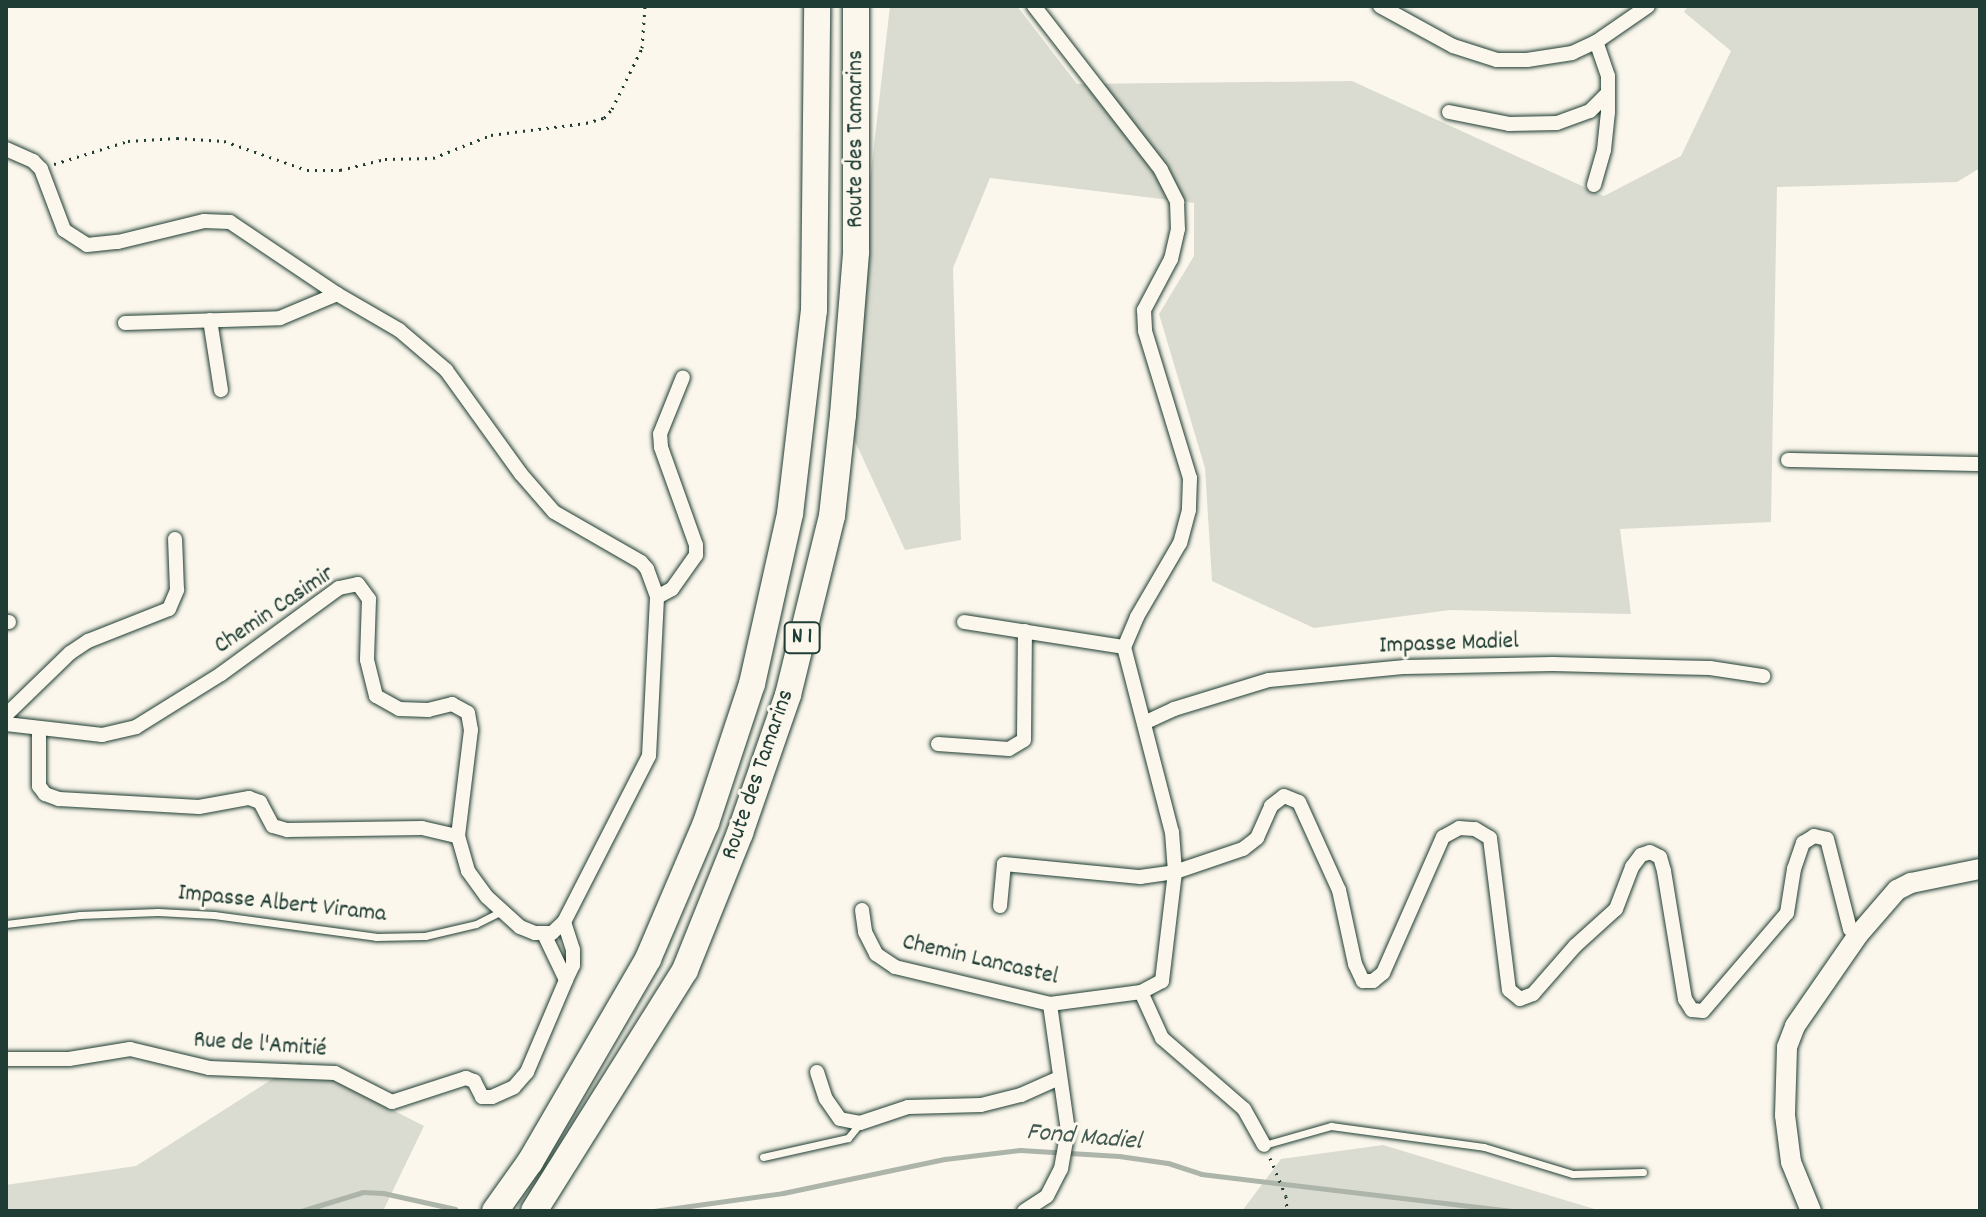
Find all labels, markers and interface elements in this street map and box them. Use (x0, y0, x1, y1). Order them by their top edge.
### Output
street label: Route des Tamarins (843, 50, 871, 228)
street label: Chemin Casimir (210, 560, 340, 662)
road number: N 1 (782, 620, 822, 656)
street label: Impasse Madiel (1379, 628, 1519, 662)
street label: Route des Tamarins (716, 686, 802, 864)
street label: Impasse Albert Virama (176, 880, 388, 930)
street label: Chemin Lancastel (899, 929, 1061, 993)
street label: Rue de l'Amitié (192, 1027, 328, 1065)
water label: Fond Madiel (1025, 1117, 1143, 1159)

